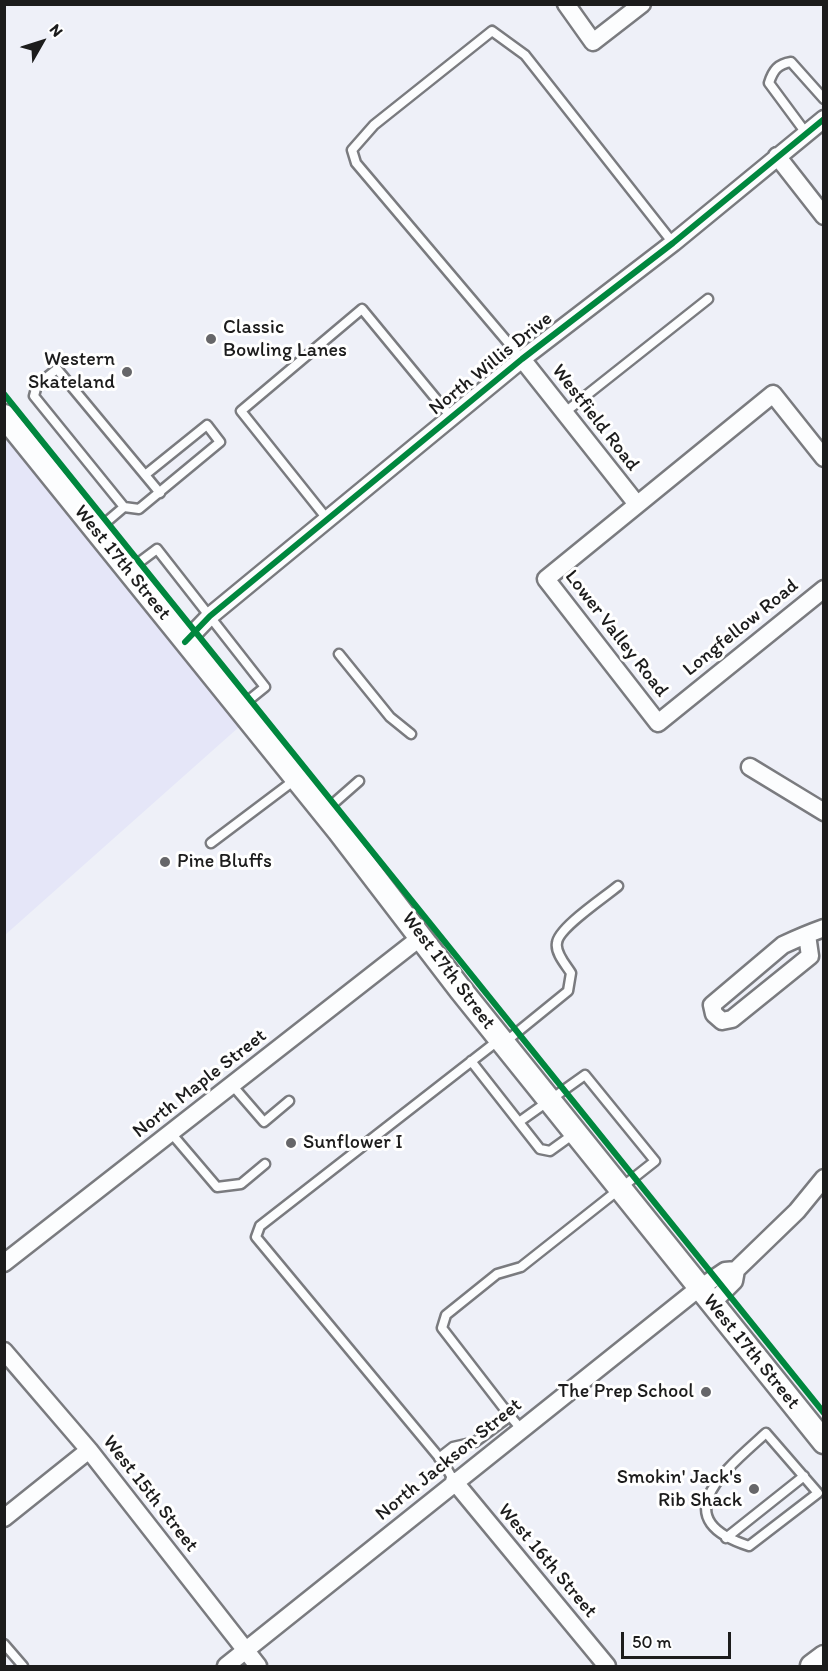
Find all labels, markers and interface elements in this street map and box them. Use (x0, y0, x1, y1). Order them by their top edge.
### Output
north arrow (12, 12, 72, 72)
text: N (46, 20, 67, 41)
street label: North Willis Drive (425, 307, 557, 421)
place label: Classic Bowling Lanes (223, 316, 347, 363)
marker: Classic Bowling Lanes (204, 332, 218, 346)
place label: Western Skateland (28, 348, 115, 395)
street label: Westfield Road (546, 360, 644, 476)
marker: Western Skateland (120, 365, 134, 379)
street label: West 17th Street (68, 501, 176, 625)
street label: Lower Valley Road (559, 566, 673, 702)
street label: Longfellow Road (678, 574, 804, 682)
place label: Pine Bluffs (177, 850, 272, 874)
marker: Pine Bluffs (158, 855, 172, 869)
street label: West 17th Street (396, 907, 500, 1035)
street label: North Maple Street (128, 1024, 272, 1144)
place label: Sunflower I (303, 1131, 403, 1155)
marker: Sunflower I (284, 1136, 298, 1150)
street label: West 17th Street (697, 1290, 805, 1414)
place label: The Prep School (558, 1380, 694, 1404)
marker: The Prep School (699, 1385, 713, 1399)
street label: North Jackson Street (371, 1394, 527, 1526)
street label: West 15th Street (97, 1431, 203, 1557)
place label: Smokin' Jack's Rib Shack (617, 1466, 742, 1513)
marker: Smokin' Jack's Rib Shack (747, 1482, 761, 1496)
street label: West 16th Street (492, 1499, 602, 1623)
scale bar (624, 1620, 734, 1658)
text: 50 m (632, 1631, 672, 1653)

